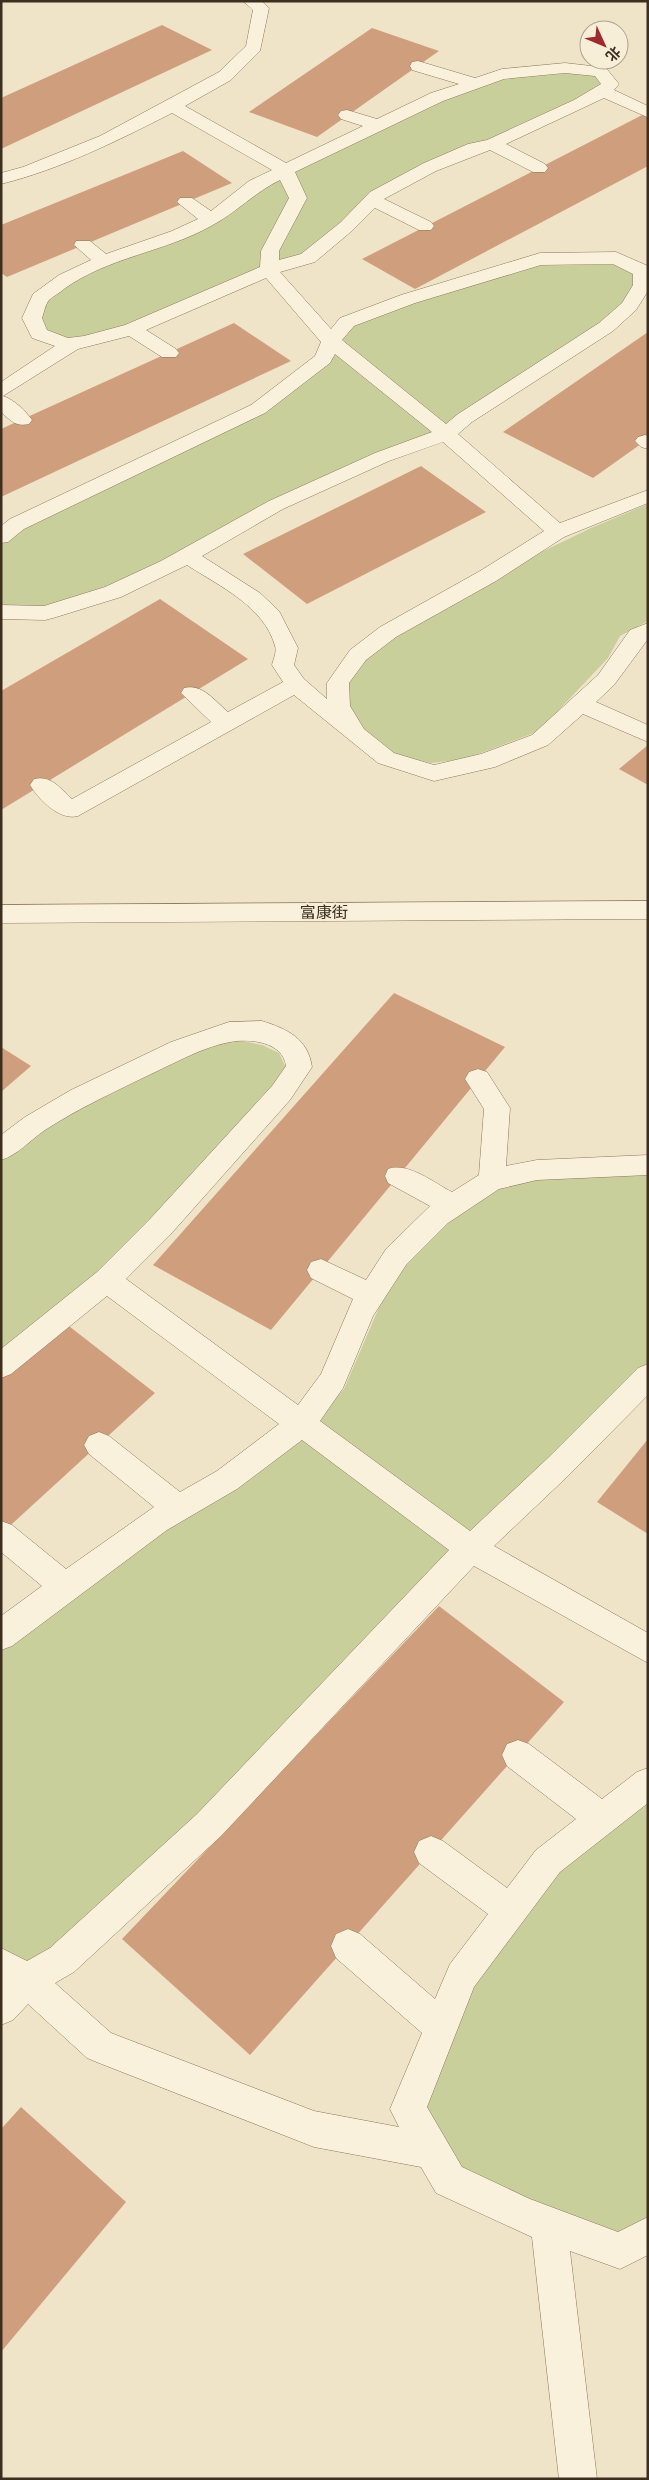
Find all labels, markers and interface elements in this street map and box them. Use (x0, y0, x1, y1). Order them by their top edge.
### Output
north arrow (579, 20, 629, 70)
text: 北 (602, 43, 626, 67)
street label: 富康街 (300, 899, 348, 923)

